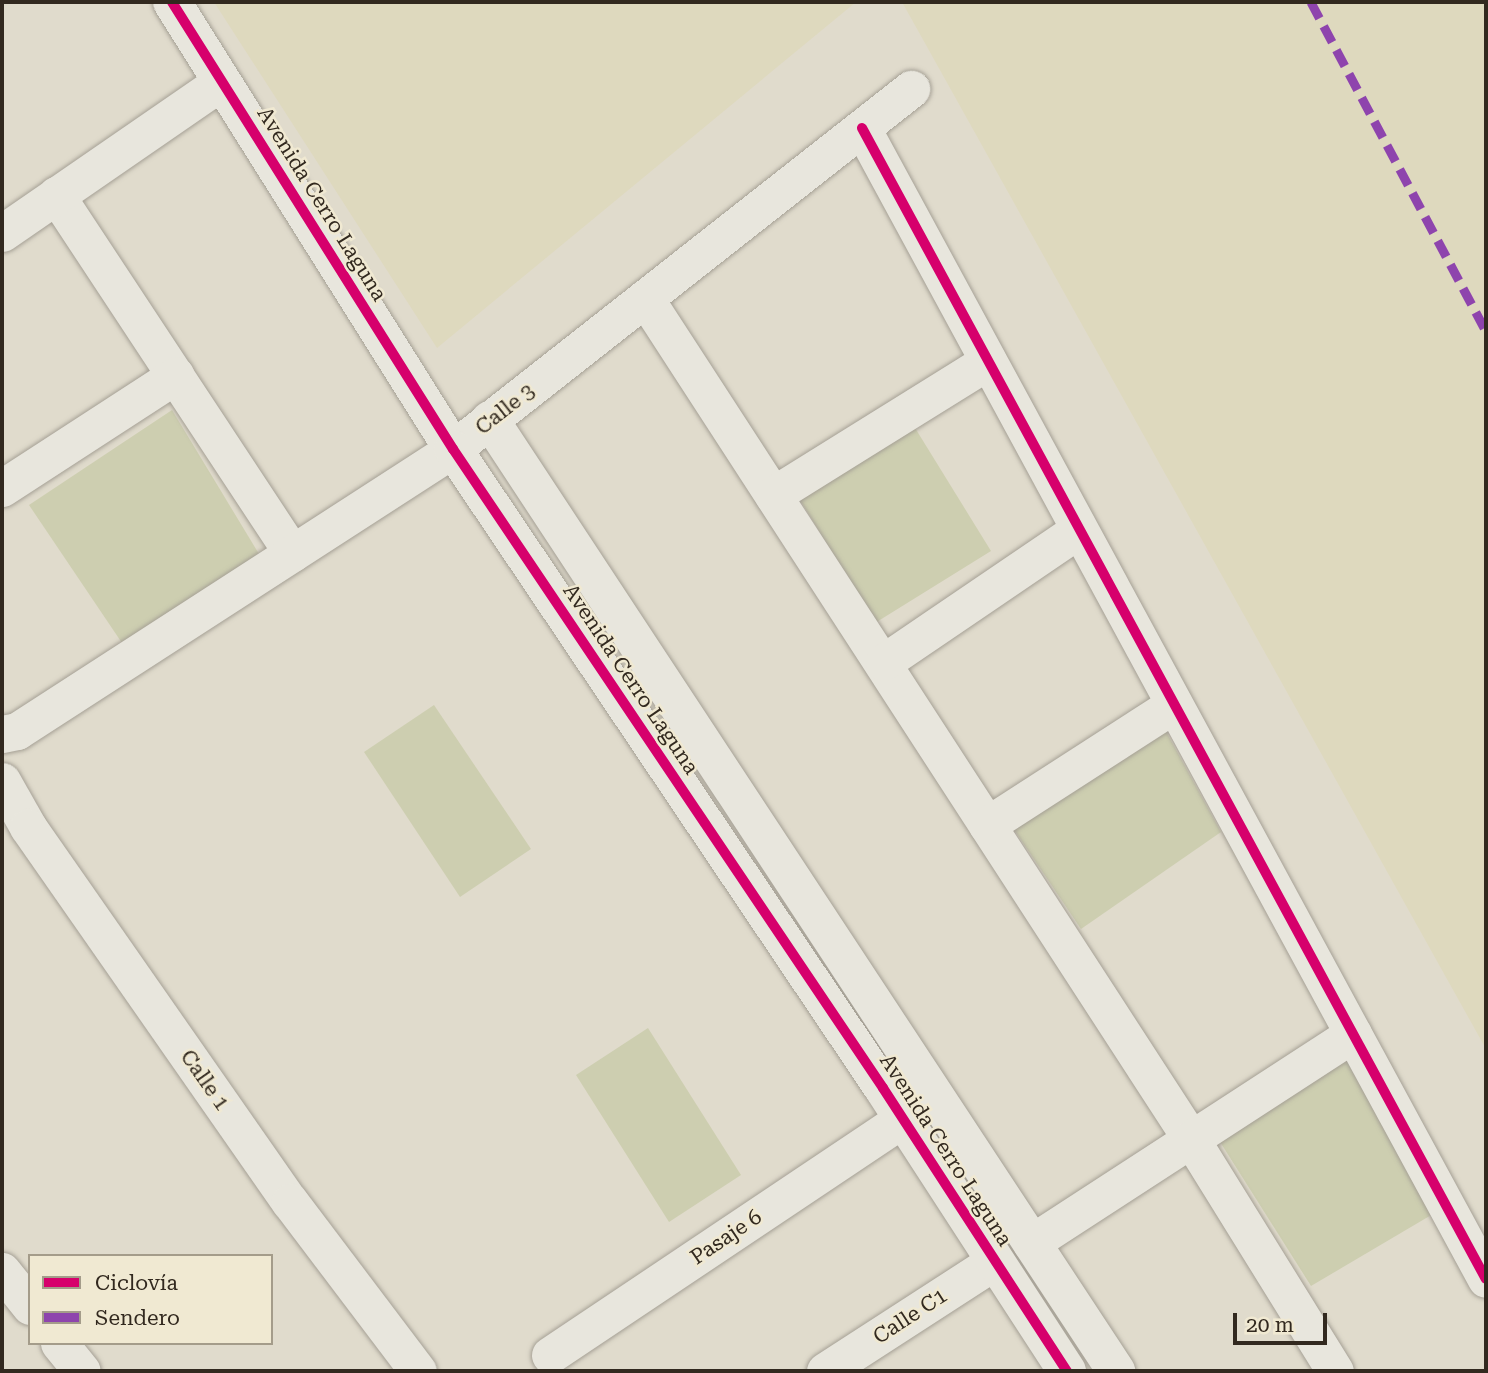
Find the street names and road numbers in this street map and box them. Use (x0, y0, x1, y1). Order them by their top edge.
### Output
street label: Avenida Cerro Laguna (252, 102, 392, 306)
street label: Calle 3 (470, 378, 540, 440)
street label: Avenida Cerro Laguna (558, 579, 704, 779)
street label: Calle 1 (175, 1045, 235, 1115)
street label: Avenida Cerro Laguna (874, 1049, 1018, 1251)
street label: Pasaje 6 (686, 1204, 766, 1270)
street label: Calle C1 (868, 1283, 952, 1349)

